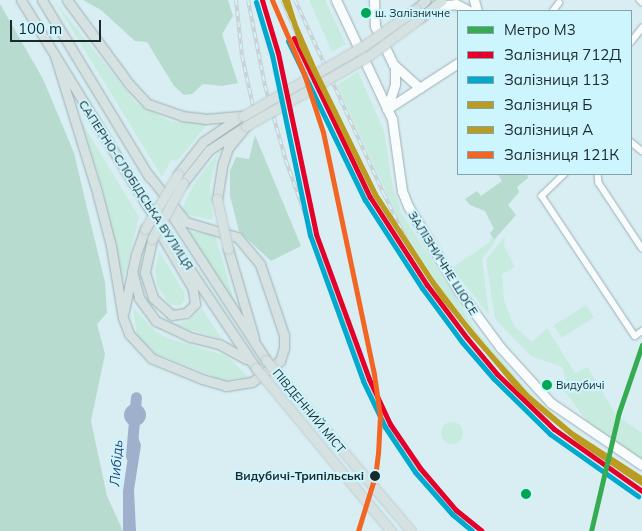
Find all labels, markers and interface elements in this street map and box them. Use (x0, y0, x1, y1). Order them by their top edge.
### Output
place label: ш. Залізничне (375, 6, 450, 20)
marker: ш. Залізничне (361, 8, 371, 18)
scale bar (12, 10, 104, 42)
legend (457, 10, 632, 175)
text: 100 m (18, 19, 62, 38)
text: Метро M3 (504, 20, 576, 39)
text: Залізниця 712Д (504, 45, 621, 64)
text: Залізниця 113 (504, 70, 609, 89)
text: Залізниця Б (504, 95, 592, 114)
street label: САПЕРНО-СЛОБІДСЬКА ВУЛИЦЯ (76, 97, 196, 273)
text: Залізниця A (504, 120, 593, 139)
text: Залізниця 121К (504, 145, 619, 164)
street label: ЗАЛІЗНИЧНЕ ШОСЕ (405, 208, 481, 318)
street label: ПІВДЕННИЙ МІСТ (270, 366, 348, 456)
place label: Видубичі (556, 378, 605, 392)
marker: Видубичі (542, 380, 552, 390)
water label: Либідь (106, 439, 126, 487)
place label: Видубичі-Трипільські (235, 469, 364, 483)
marker: Видубичі-Трипільські (368, 469, 382, 483)
unlabelled marker (521, 489, 531, 499)

